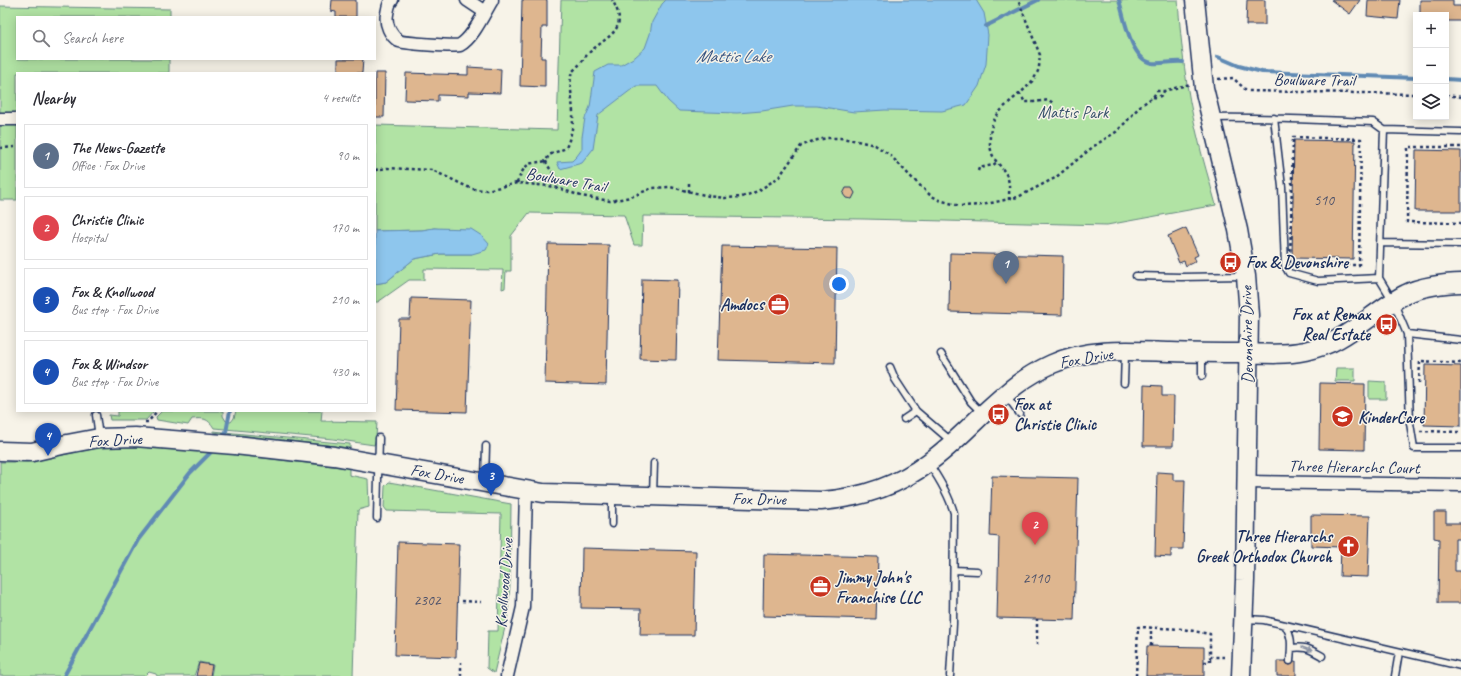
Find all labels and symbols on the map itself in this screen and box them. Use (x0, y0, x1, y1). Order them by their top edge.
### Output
water label: Mattis Lake (696, 45, 773, 67)
street label: Boulware Trail (1273, 69, 1358, 91)
park label: Mattis Park (1038, 102, 1110, 123)
street label: Boulware Trail (524, 163, 611, 198)
house number: 510 (1314, 191, 1335, 210)
bus stop icon: Fox & Devonshire (1217, 249, 1243, 275)
pin: 1 (993, 251, 1019, 284)
place label: Fox & Devonshire (1246, 252, 1350, 273)
your location (829, 274, 849, 294)
street label: Devonshire Drive (1236, 285, 1258, 384)
office icon: Amdocs (766, 291, 792, 317)
place label: Amdocs (720, 294, 766, 315)
place label: Fox at Remax Real Estate (1292, 304, 1372, 345)
bus stop icon: Fox at Remax Real Estate (1373, 311, 1399, 337)
street label: Fox Drive (1058, 343, 1116, 373)
place label: Fox at Christie Clinic (1014, 394, 1097, 435)
bus stop icon: Fox at Christie Clinic (986, 401, 1012, 427)
school or university icon: KinderCare (1329, 404, 1355, 430)
place label: KinderCare (1358, 407, 1426, 428)
pin: 4 (35, 423, 61, 456)
street label: Fox Drive (88, 428, 144, 452)
street label: Three Hierarchs Court (1288, 455, 1422, 479)
street label: Fox Drive (409, 459, 467, 489)
pin: 3 (478, 463, 504, 496)
street label: Fox Drive (732, 488, 787, 510)
pin: 2 (1022, 512, 1048, 545)
place label: Three Hierarchs Greek Orthodox Church (1196, 526, 1334, 567)
church icon: Three Hierarchs Greek Orthodox Church (1335, 533, 1361, 559)
street label: Knollwood Drive (490, 536, 518, 628)
place label: Jimmy John's Franchise LLC (835, 567, 924, 608)
house number: 2110 (1022, 569, 1051, 588)
office icon: Jimmy John's Franchise LLC (807, 574, 833, 600)
house number: 2302 (413, 591, 442, 610)
one-way arrow (1301, 646, 1313, 652)

